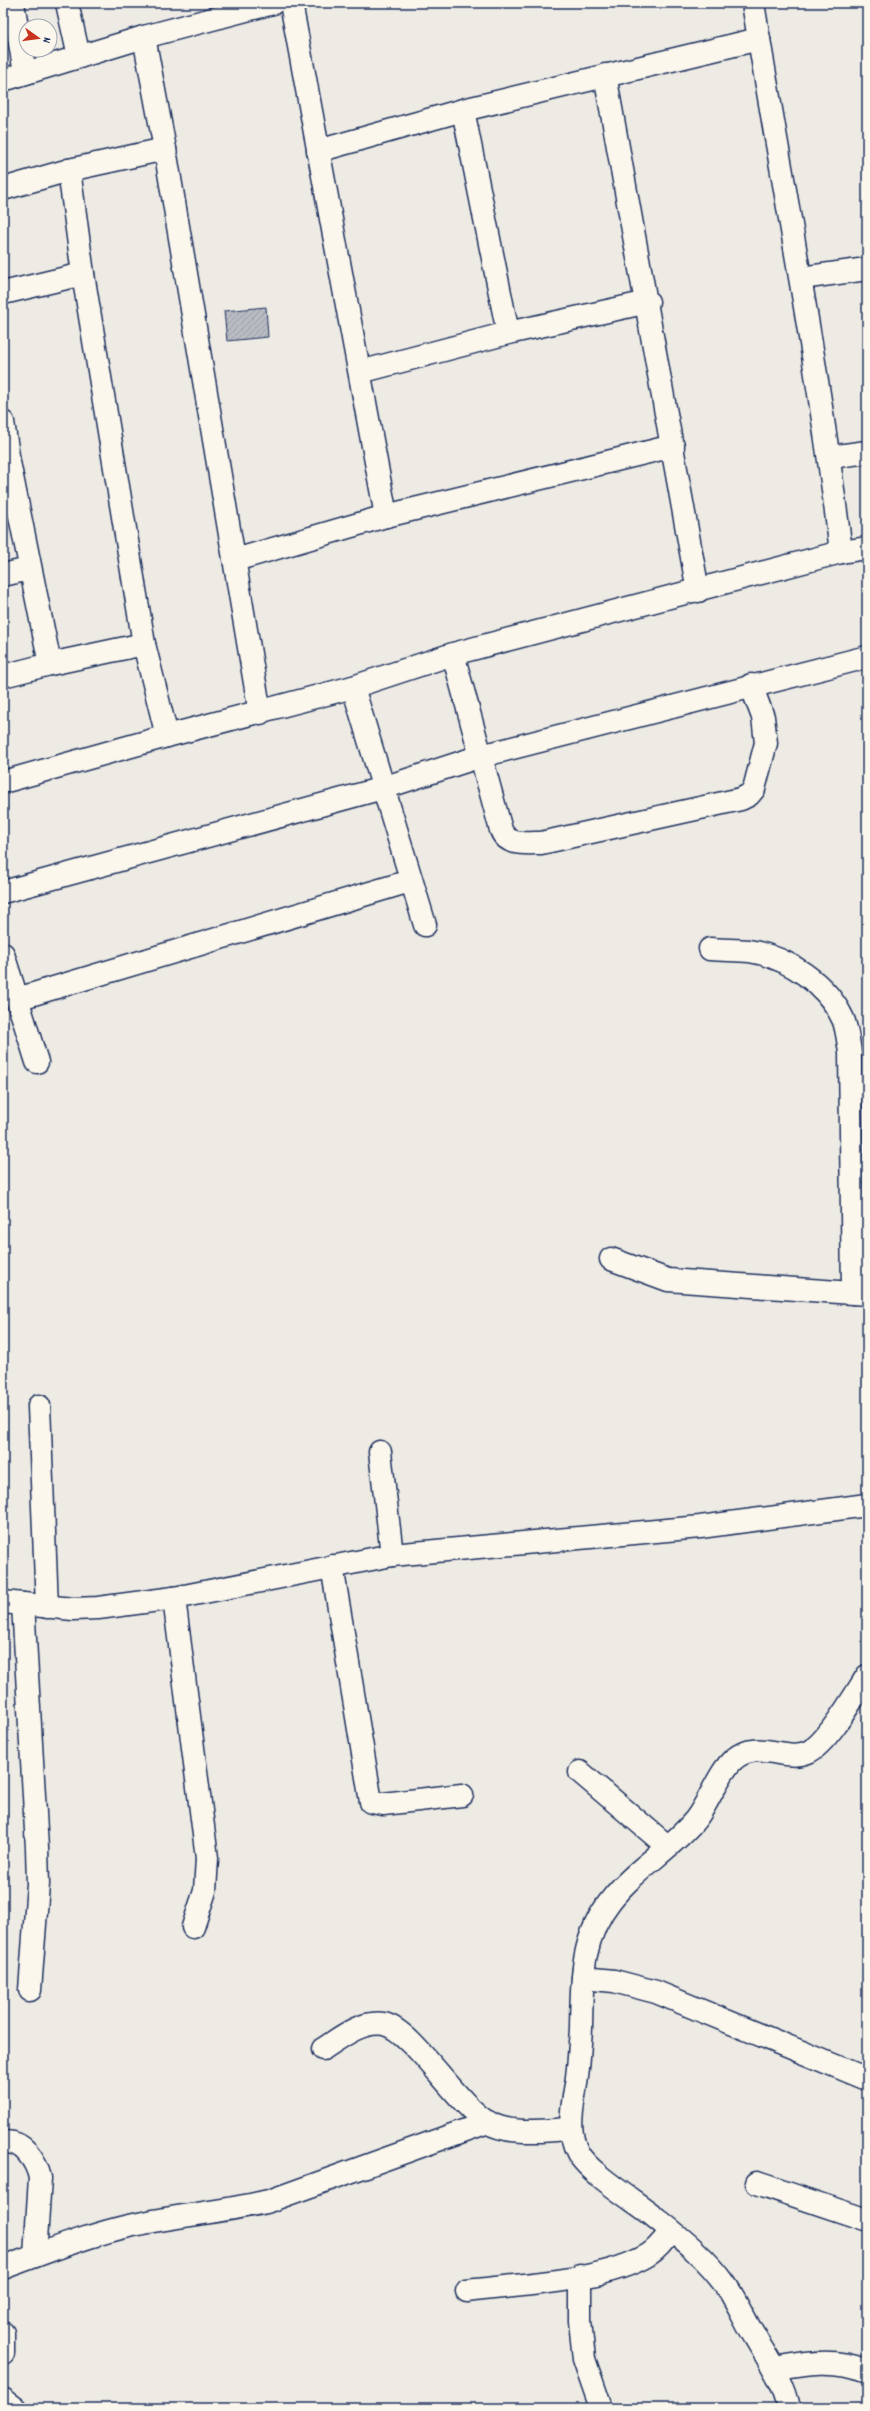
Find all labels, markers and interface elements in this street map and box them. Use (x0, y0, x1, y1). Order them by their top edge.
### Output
north arrow (18, 18, 58, 58)
text: N (37, 35, 54, 45)

